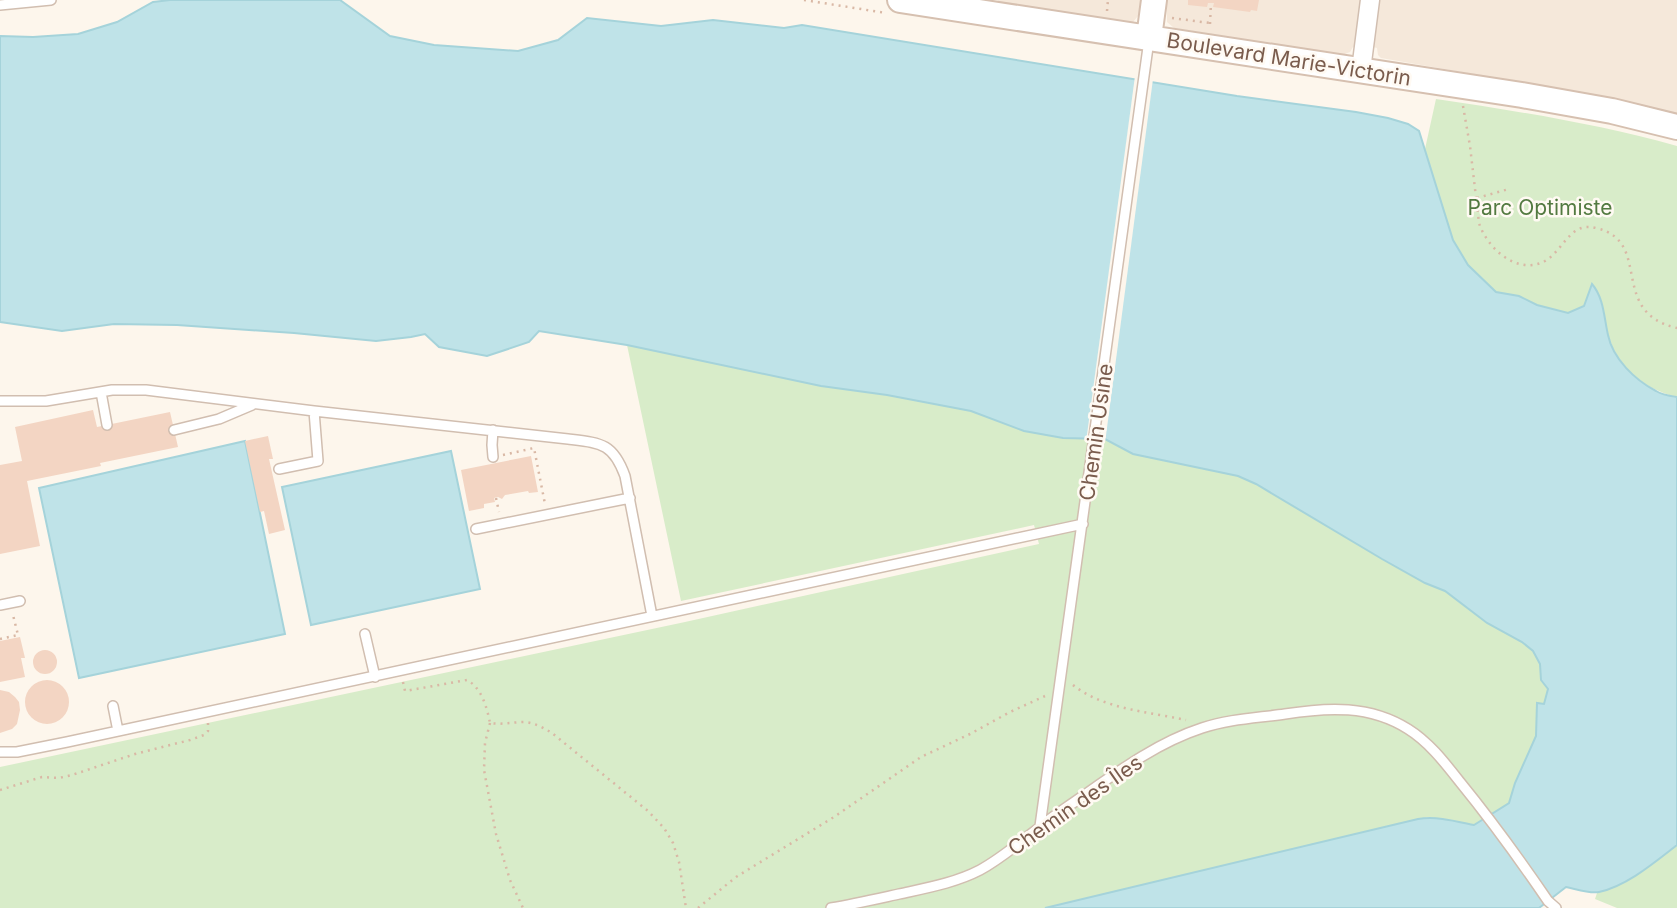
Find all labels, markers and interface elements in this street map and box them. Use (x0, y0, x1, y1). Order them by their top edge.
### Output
street label: Boulevard Marie-Victorin (1165, 27, 1413, 91)
park label: Parc Optimiste (1467, 195, 1613, 220)
street label: Chemin Usine (1074, 362, 1118, 502)
street label: Chemin des Îles (1003, 749, 1147, 861)

